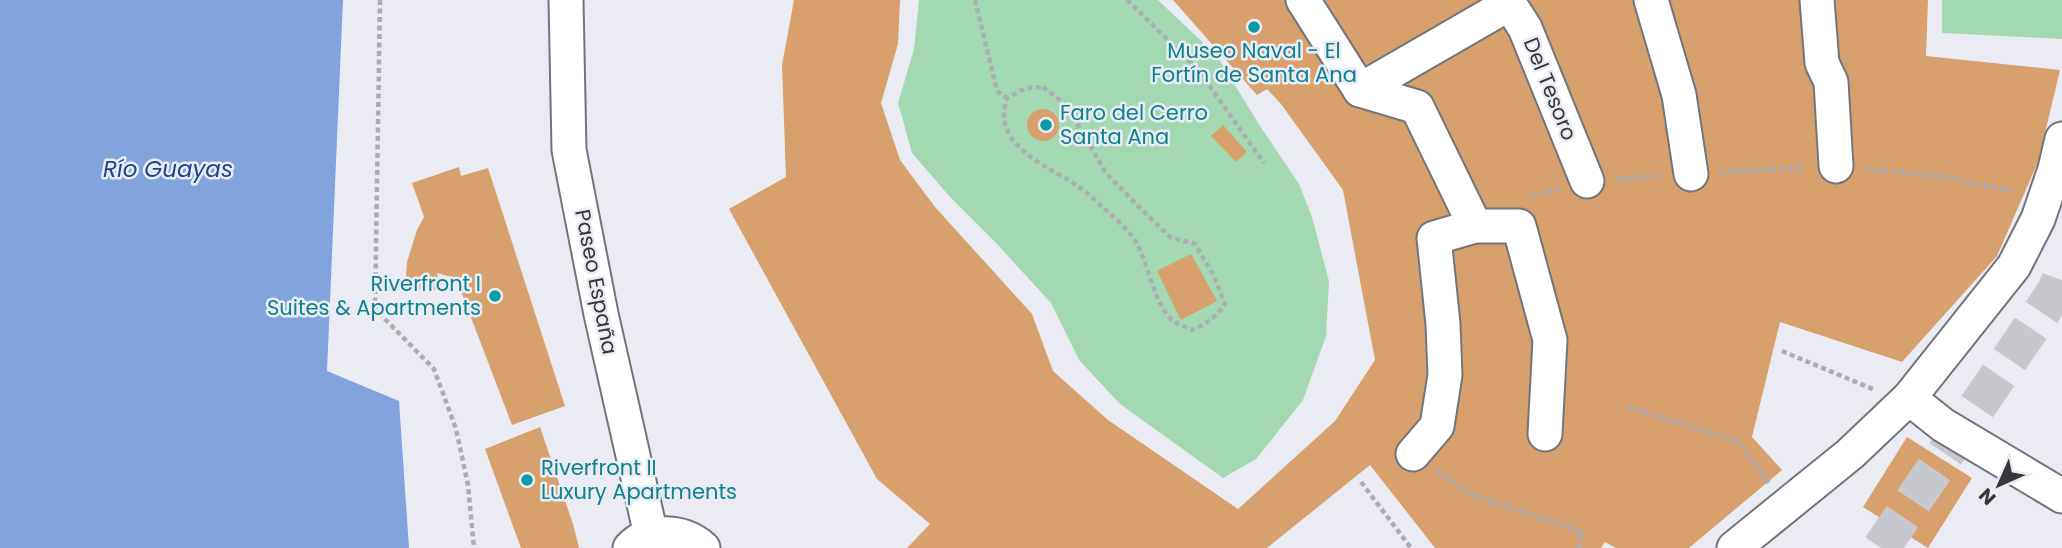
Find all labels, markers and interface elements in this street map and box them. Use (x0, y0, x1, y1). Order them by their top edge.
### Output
marker: Museo Naval - El Fortín de Santa Ana (1246, 19, 1262, 35)
street label: Del Tesoro (1517, 33, 1584, 145)
place label: Museo Naval - El Fortín de Santa Ana (1151, 36, 1357, 89)
place label: Faro del Cerro Santa Ana (1060, 98, 1208, 151)
marker: Faro del Cerro Santa Ana (1038, 117, 1054, 133)
water label: Río Guayas (103, 153, 233, 185)
street label: Paseo España (568, 207, 625, 357)
place label: Riverfront I Suites & Apartments (267, 269, 481, 322)
marker: Riverfront I Suites & Apartments (487, 288, 503, 304)
north arrow (1964, 450, 2034, 520)
place label: Riverfront II Luxury Apartments (541, 453, 737, 506)
marker: Riverfront II Luxury Apartments (519, 472, 535, 488)
text: N (1973, 482, 2002, 511)

